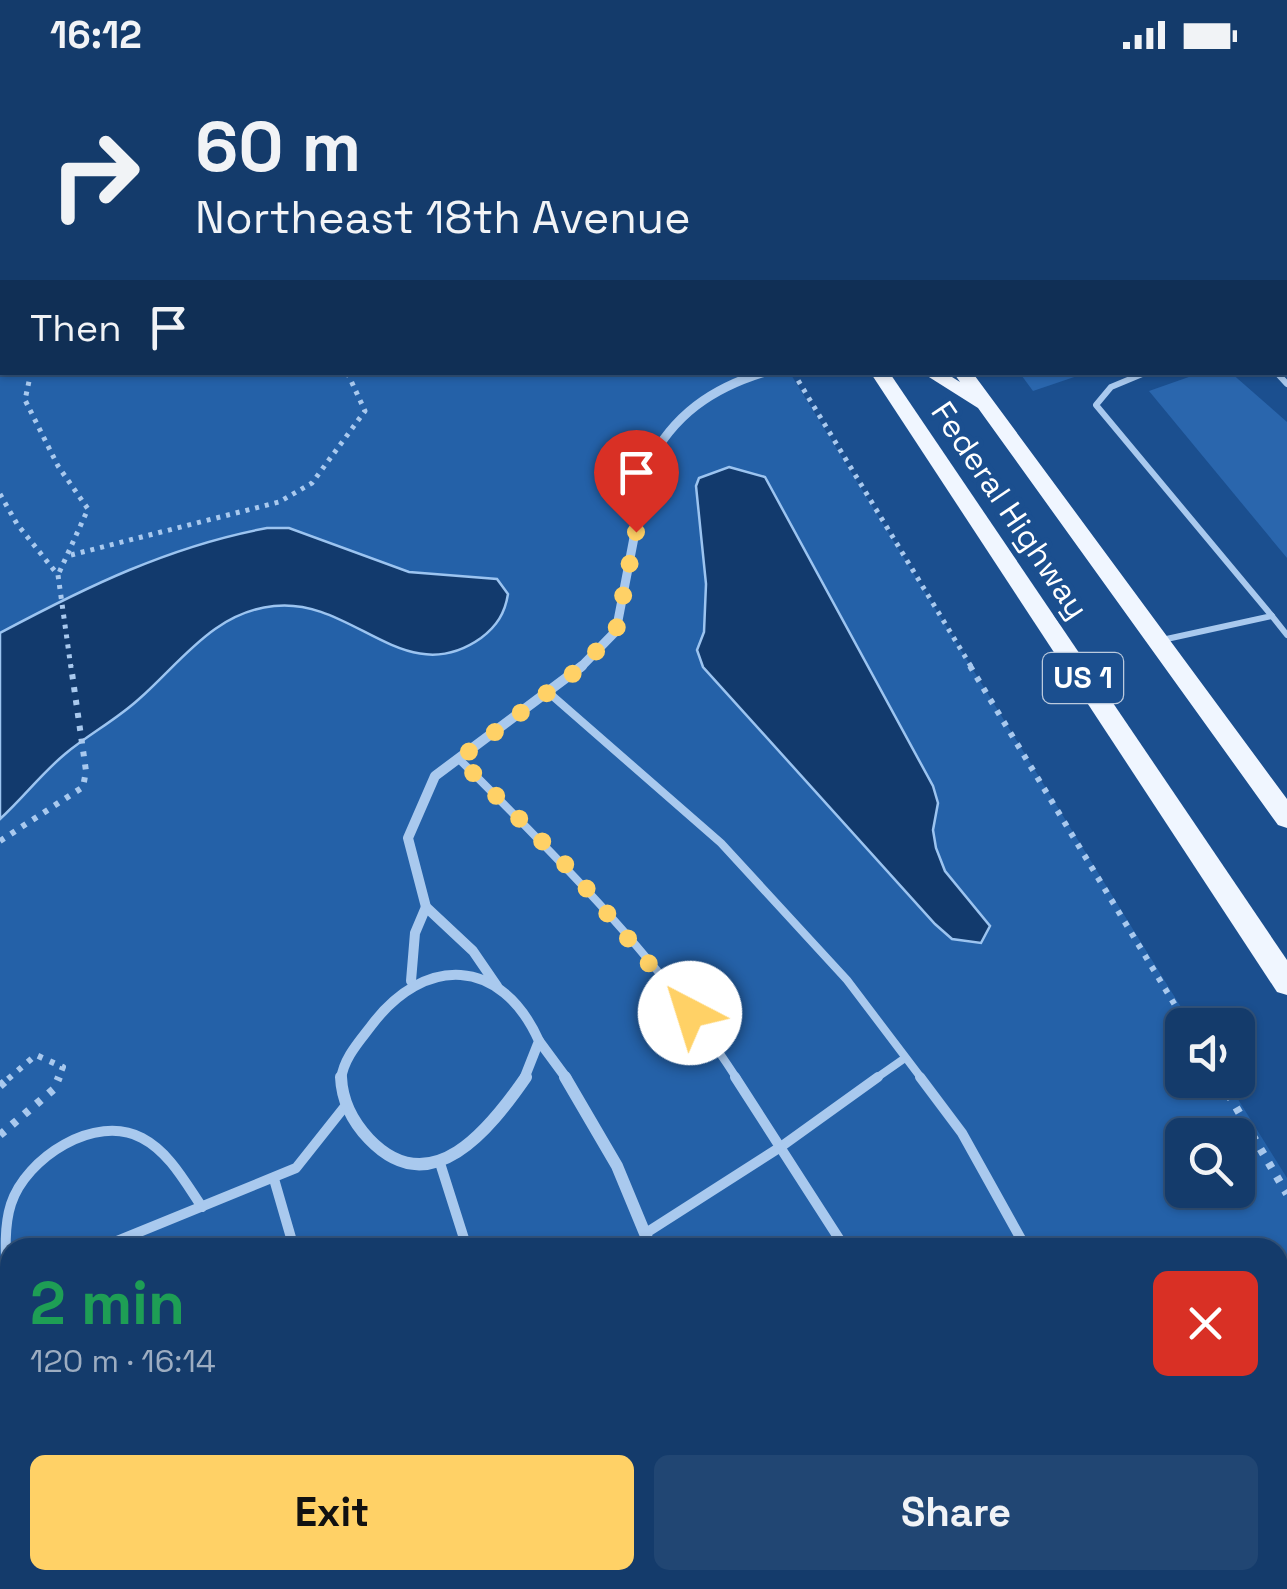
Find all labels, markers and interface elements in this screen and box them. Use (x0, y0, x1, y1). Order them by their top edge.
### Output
text: 16:12 (50, 11, 142, 59)
text: 60 m (195, 102, 361, 191)
icon: right (30, 110, 160, 240)
text: Northeast 18th Avenue (195, 189, 691, 246)
icon: arrive (141, 300, 196, 355)
text: Then (30, 304, 121, 352)
street label: Federal Highway (923, 394, 1097, 626)
pin (594, 430, 679, 533)
icon: arrive (609, 445, 664, 500)
road number: US 1 (1043, 653, 1123, 703)
position arrow (638, 961, 742, 1065)
map controls (1165, 1008, 1255, 1208)
button: sound (1165, 1008, 1255, 1098)
button: search (1165, 1118, 1255, 1208)
text: 2 min (30, 1265, 185, 1342)
button: close (1153, 1271, 1258, 1376)
text: 120 m · 16:14 (30, 1341, 216, 1381)
button: Exit (30, 1455, 634, 1570)
button: Share (654, 1455, 1258, 1570)

